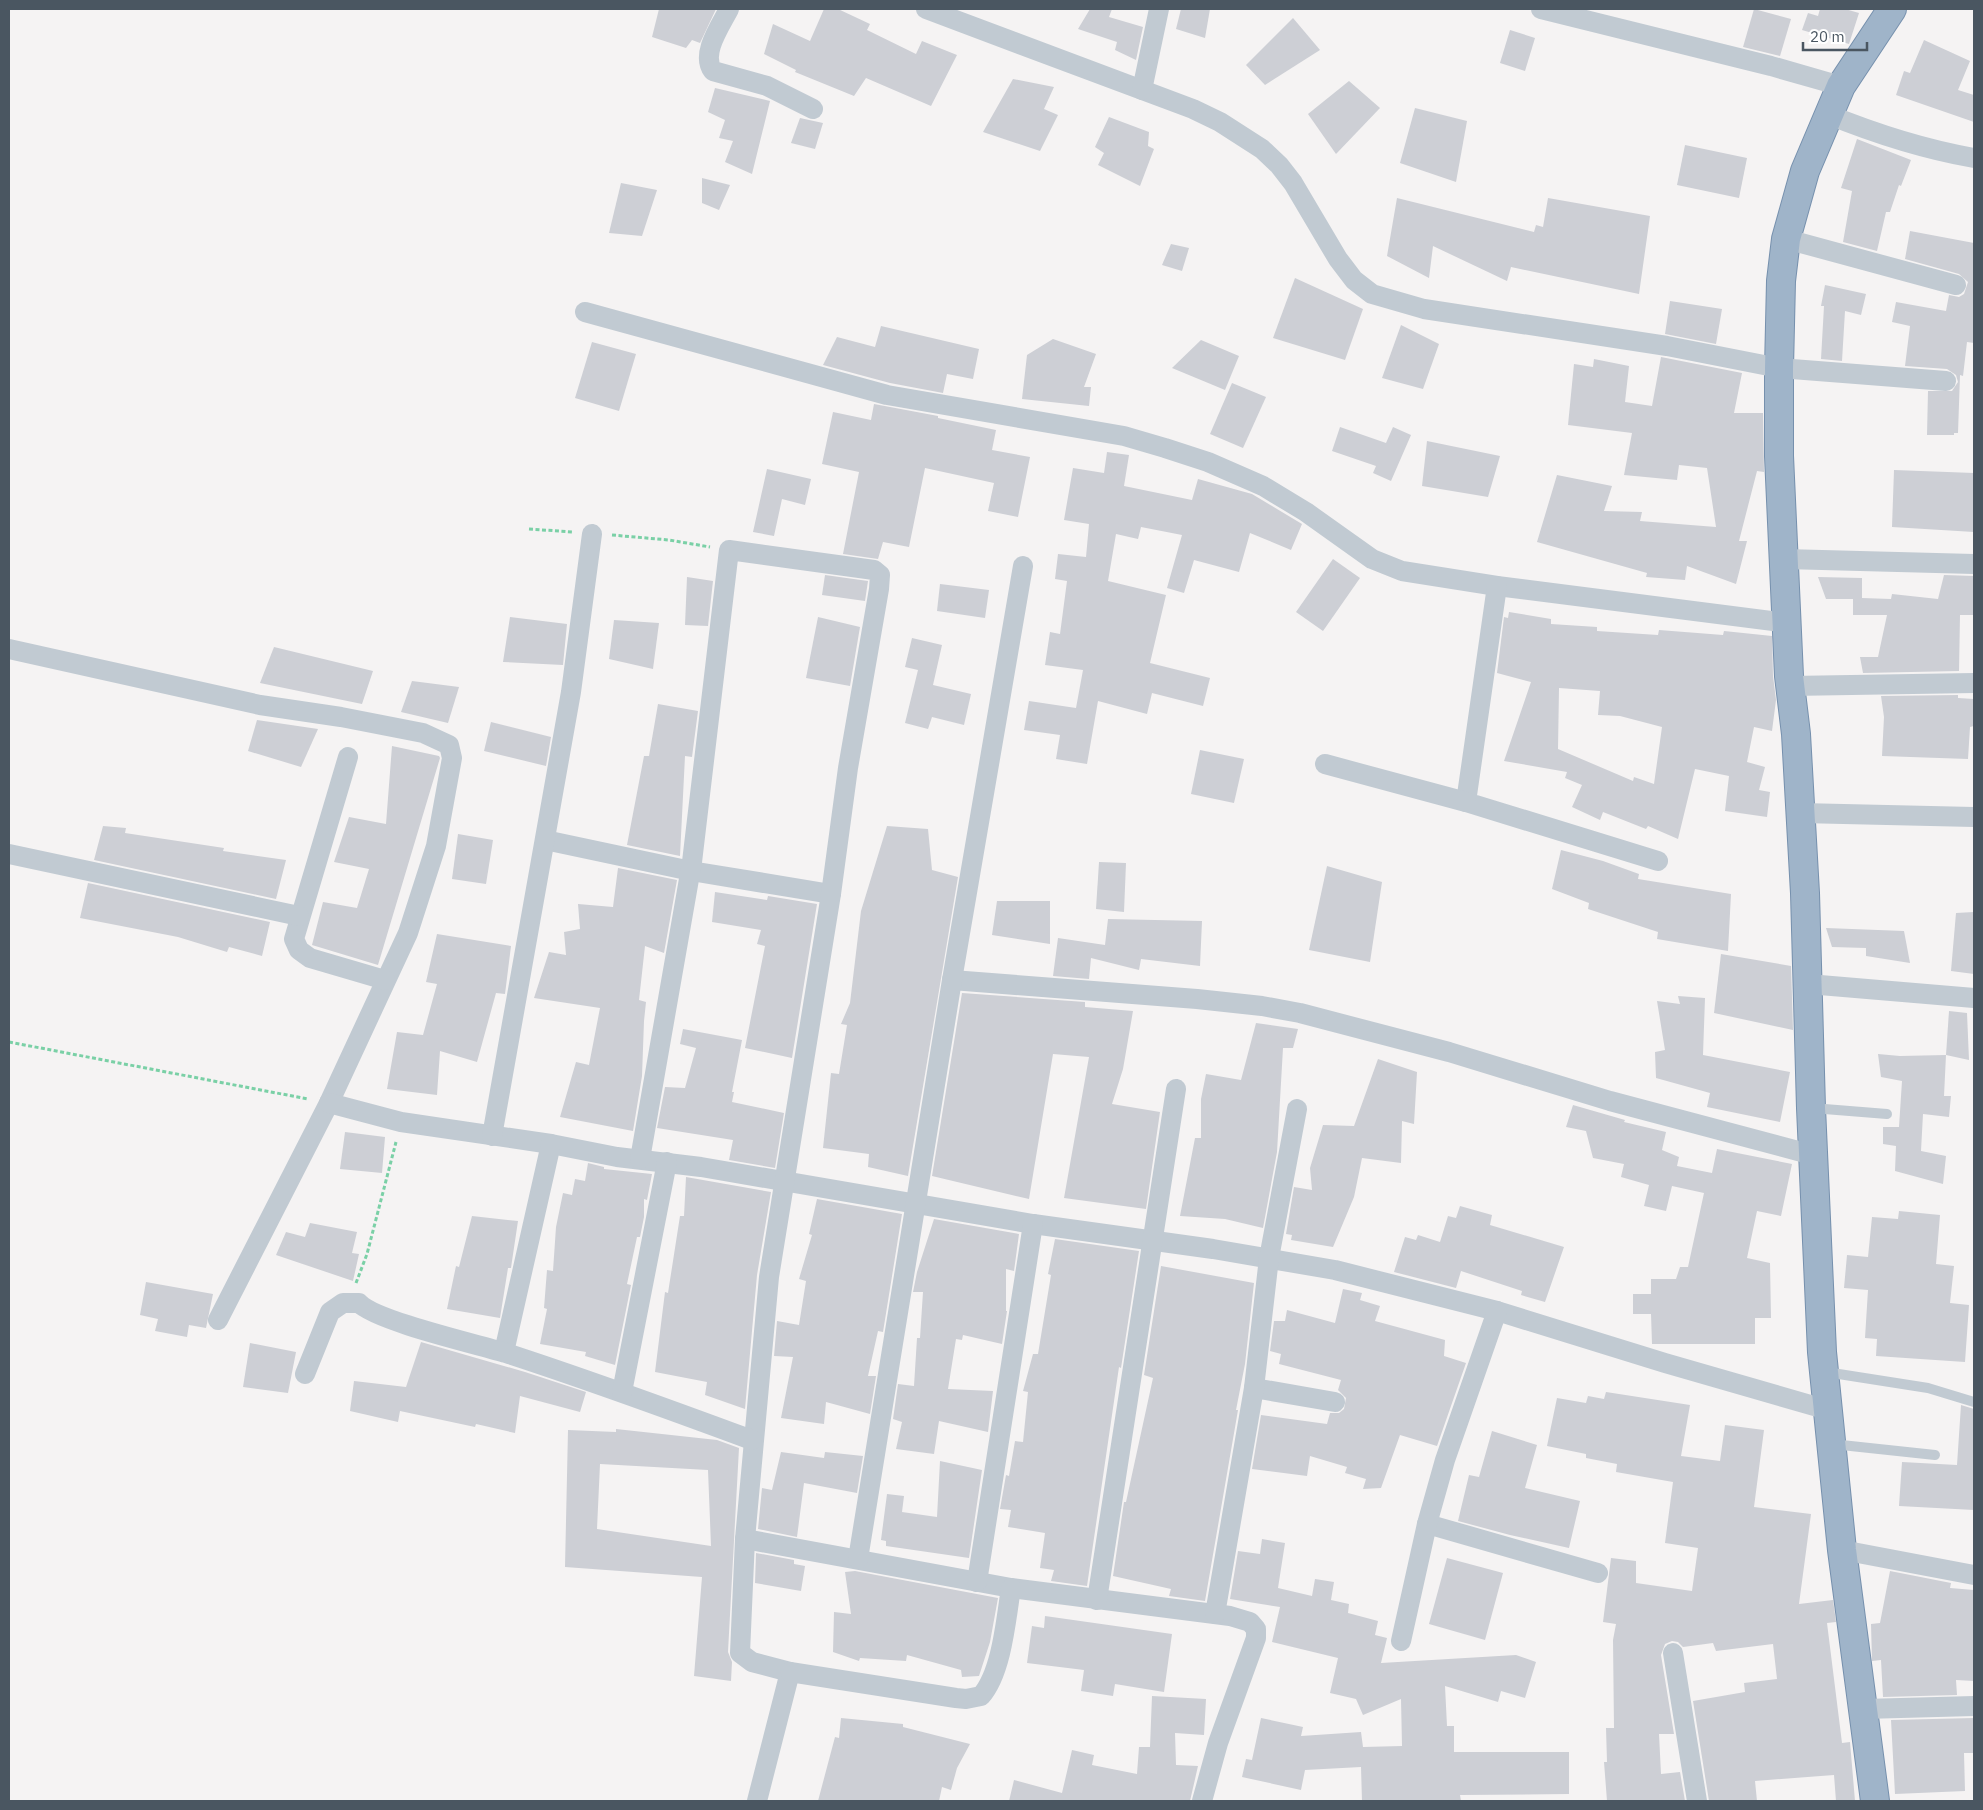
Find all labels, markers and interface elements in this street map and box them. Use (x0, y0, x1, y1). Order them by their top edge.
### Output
scale bar (1803, 20, 1867, 52)
text: 20 m (1810, 27, 1845, 46)

